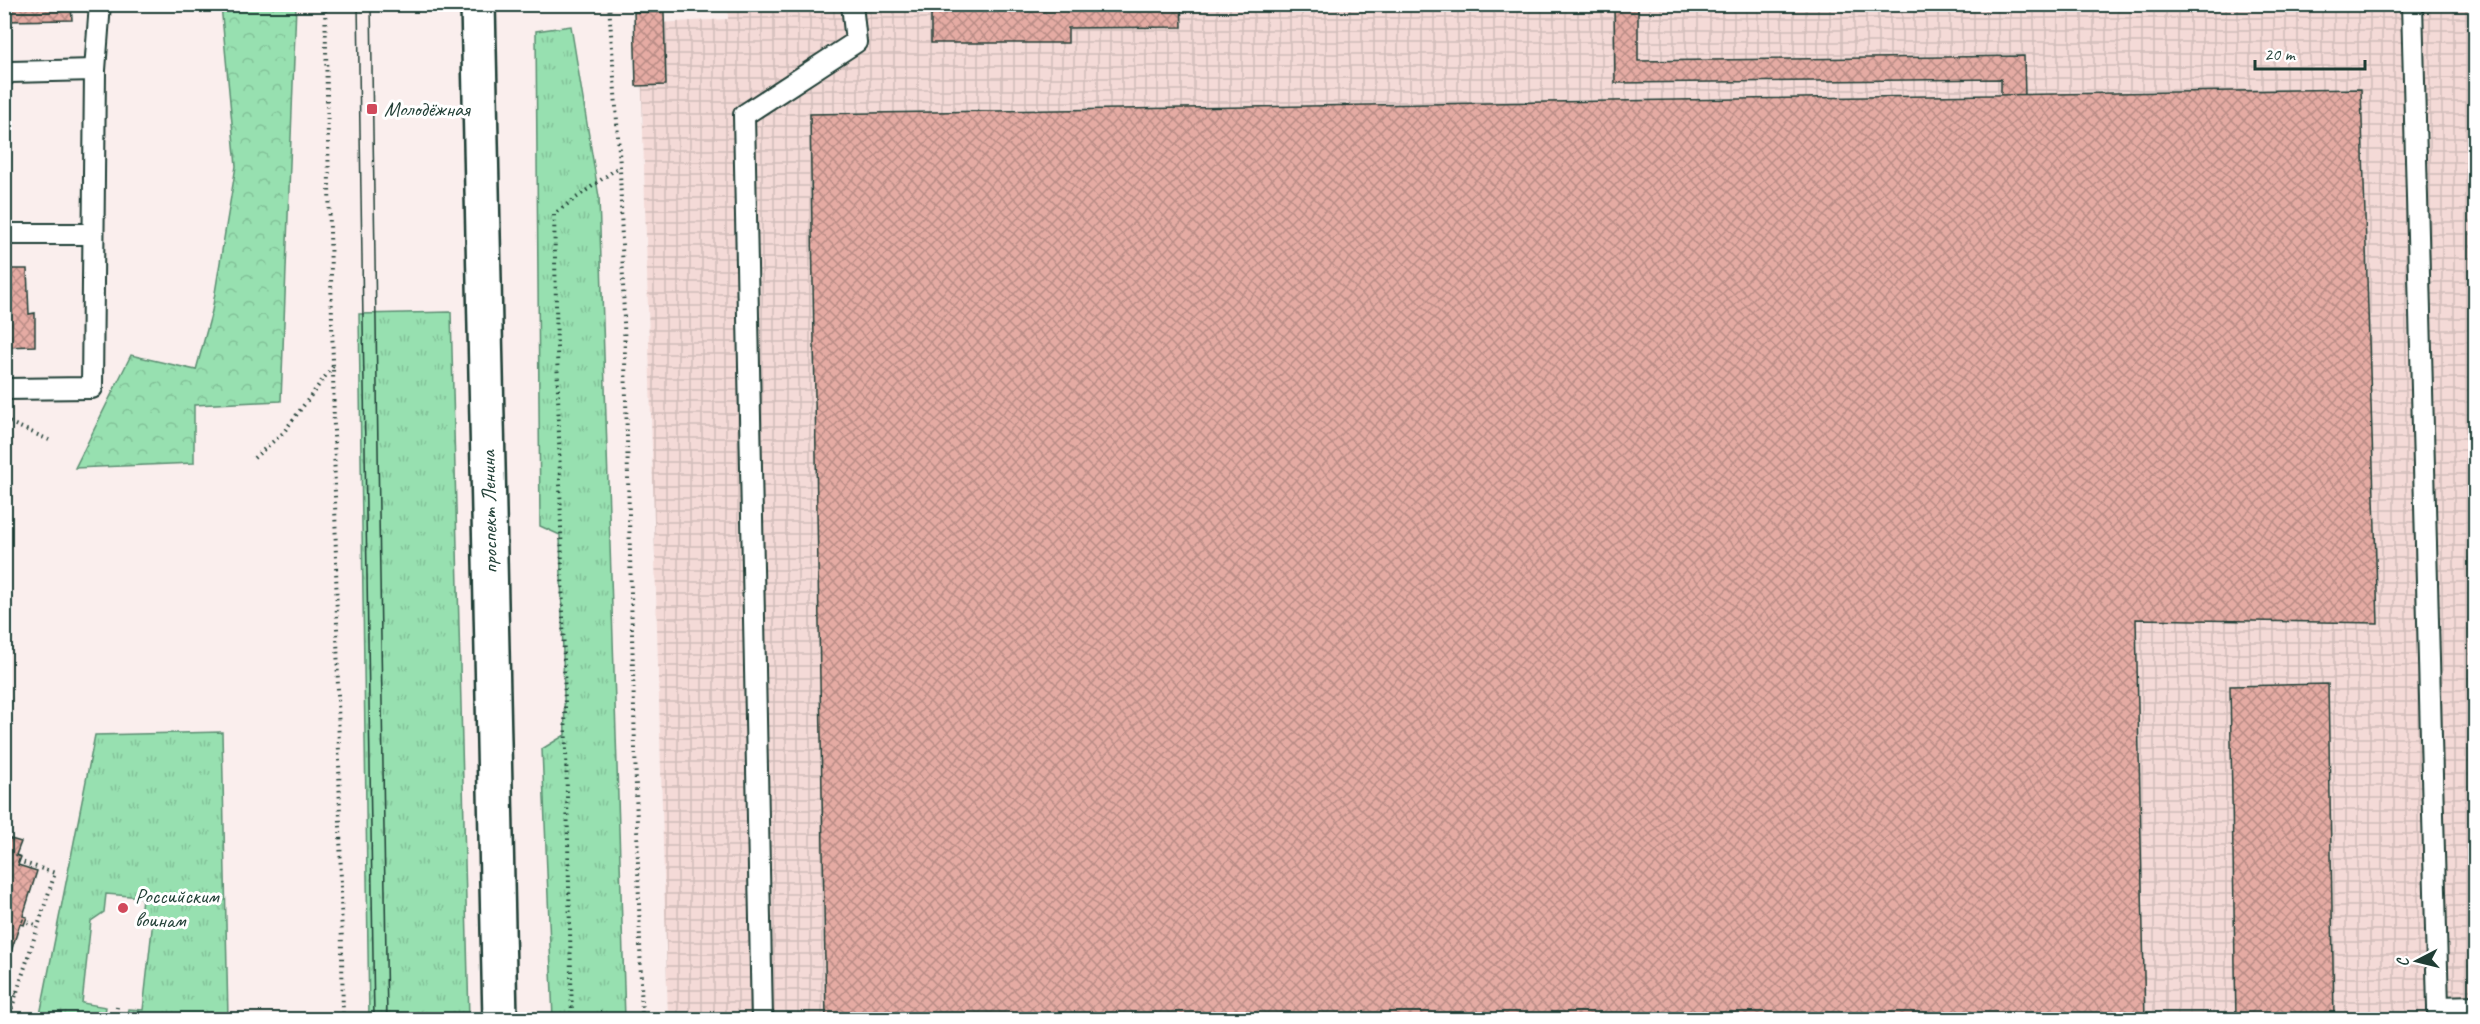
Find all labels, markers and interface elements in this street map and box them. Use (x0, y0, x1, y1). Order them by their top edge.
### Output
scale bar (2255, 33, 2364, 71)
text: 20 m (2264, 43, 2297, 65)
place label: Молодёжная (384, 96, 471, 122)
marker: Молодёжная (365, 102, 379, 116)
street label: проспект Ленина (475, 449, 503, 574)
place label: Российским воинам (135, 883, 220, 933)
marker: Российским воинам (116, 901, 130, 915)
north arrow (2387, 931, 2447, 991)
text: С (2392, 955, 2414, 968)

